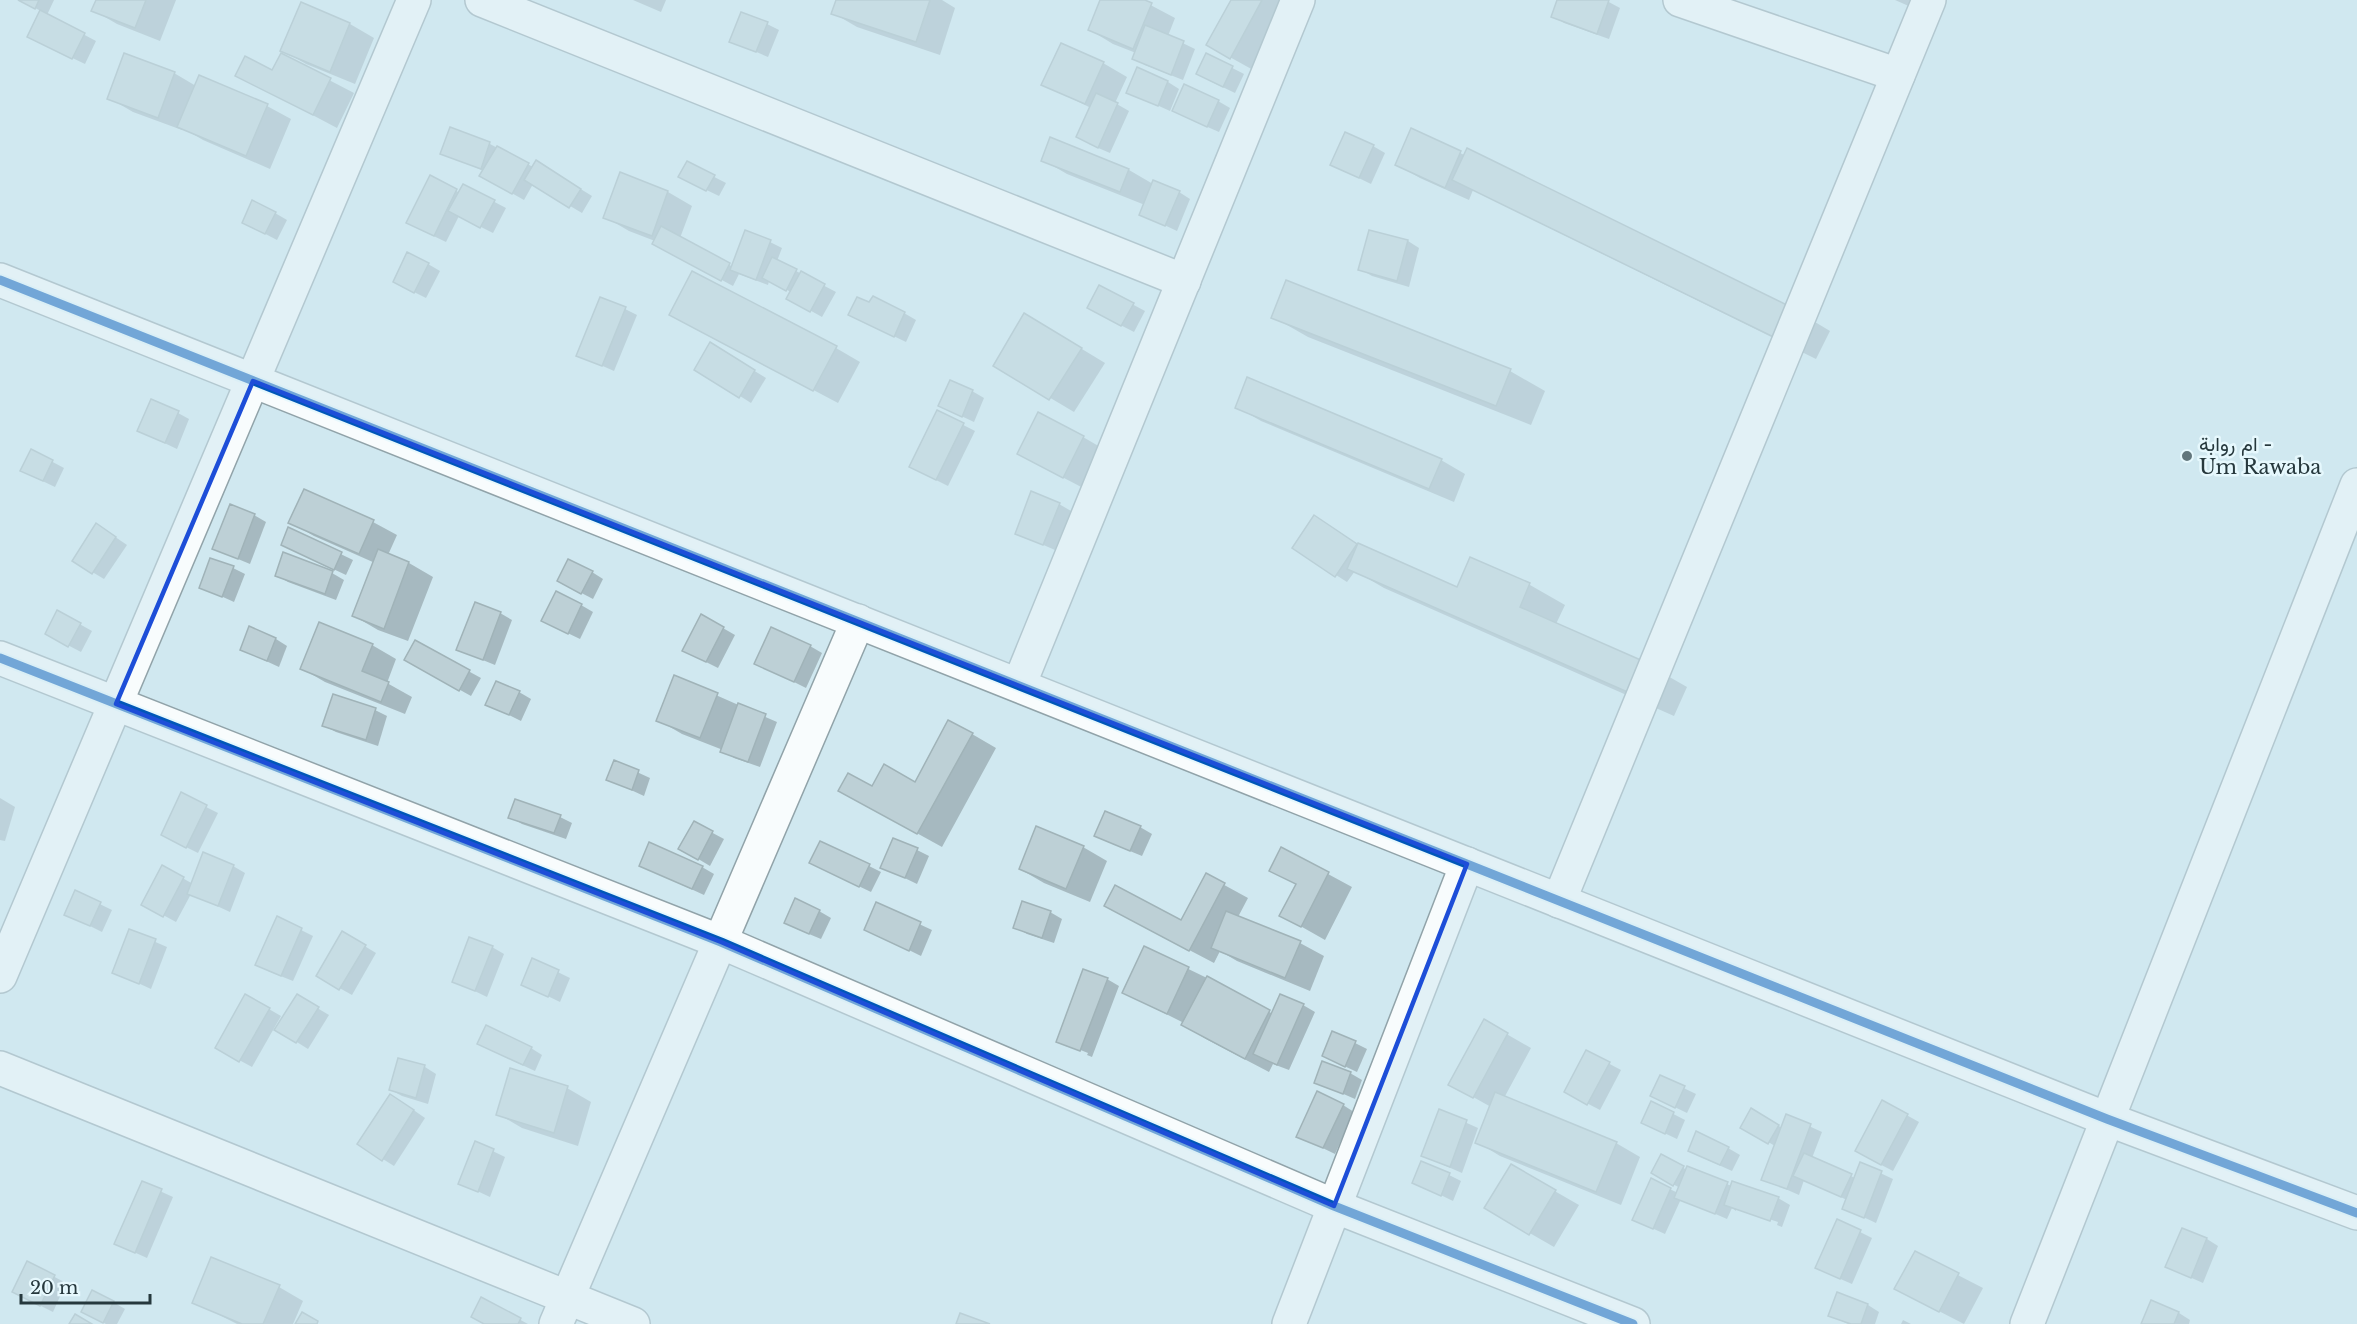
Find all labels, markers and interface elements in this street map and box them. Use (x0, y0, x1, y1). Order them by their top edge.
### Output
place label: ام روابة - Um Rawaba (2199, 432, 2322, 479)
marker: ام روابة - Um Rawaba (2180, 449, 2194, 463)
scale bar (21, 1267, 150, 1305)
text: 20 m (30, 1277, 78, 1299)

